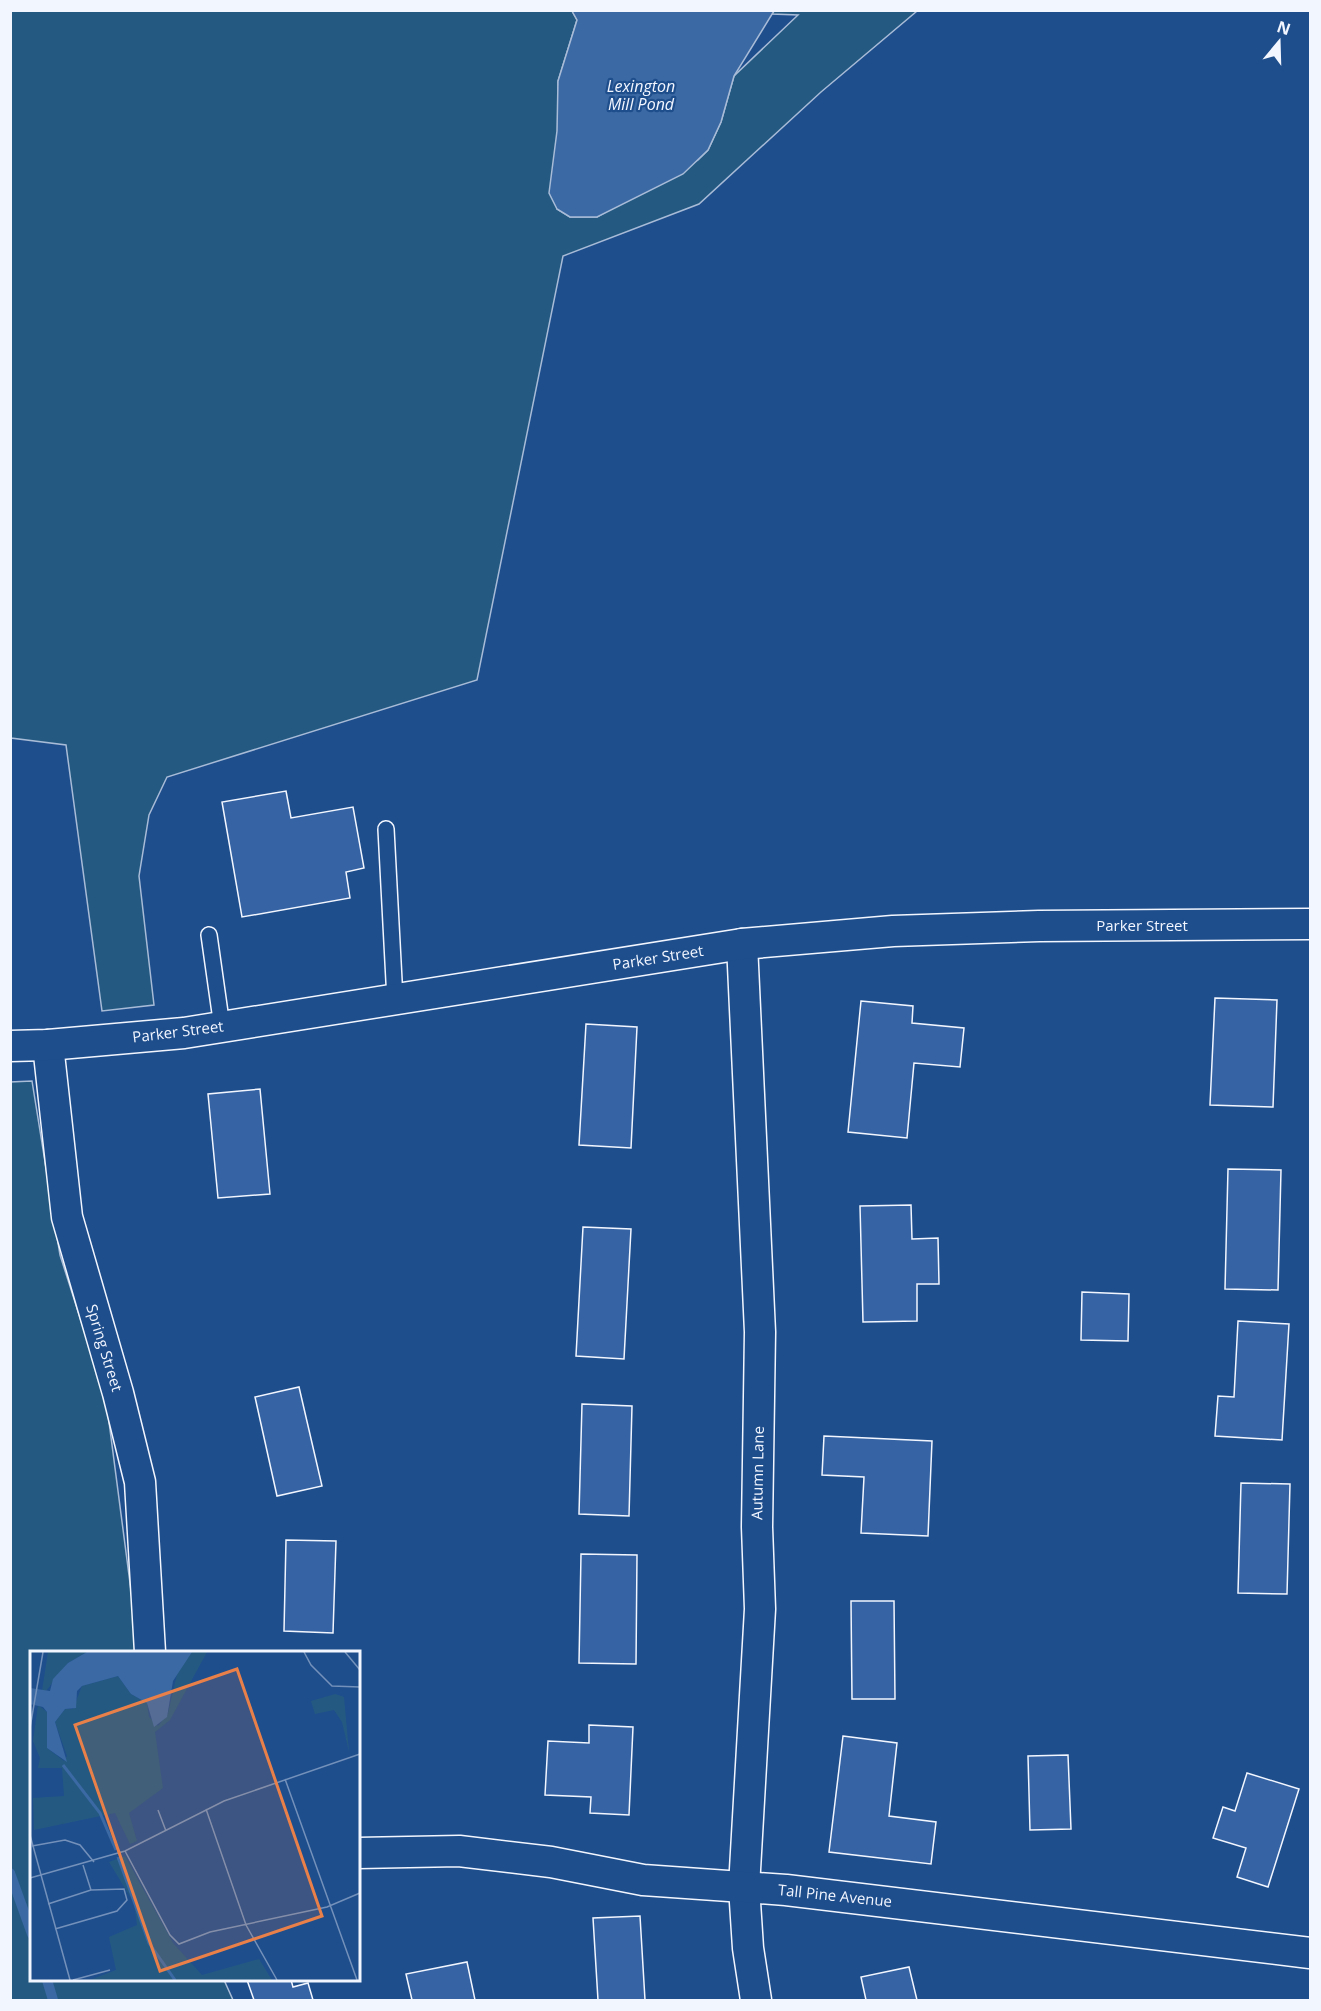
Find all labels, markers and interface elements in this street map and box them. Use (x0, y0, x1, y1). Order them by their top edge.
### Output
north arrow (1249, 12, 1309, 72)
text: N (1274, 15, 1294, 40)
water label: Lexington Mill Pond (607, 75, 675, 115)
street label: Parker Street (1096, 915, 1188, 935)
street label: Parker Street (611, 940, 705, 974)
street label: Parker Street (131, 1015, 225, 1047)
street label: Spring Street (82, 1302, 128, 1394)
street label: Autumn Lane (746, 1426, 768, 1520)
inset map (30, 1651, 360, 1981)
street label: Tall Pine Avenue (777, 1879, 893, 1911)

